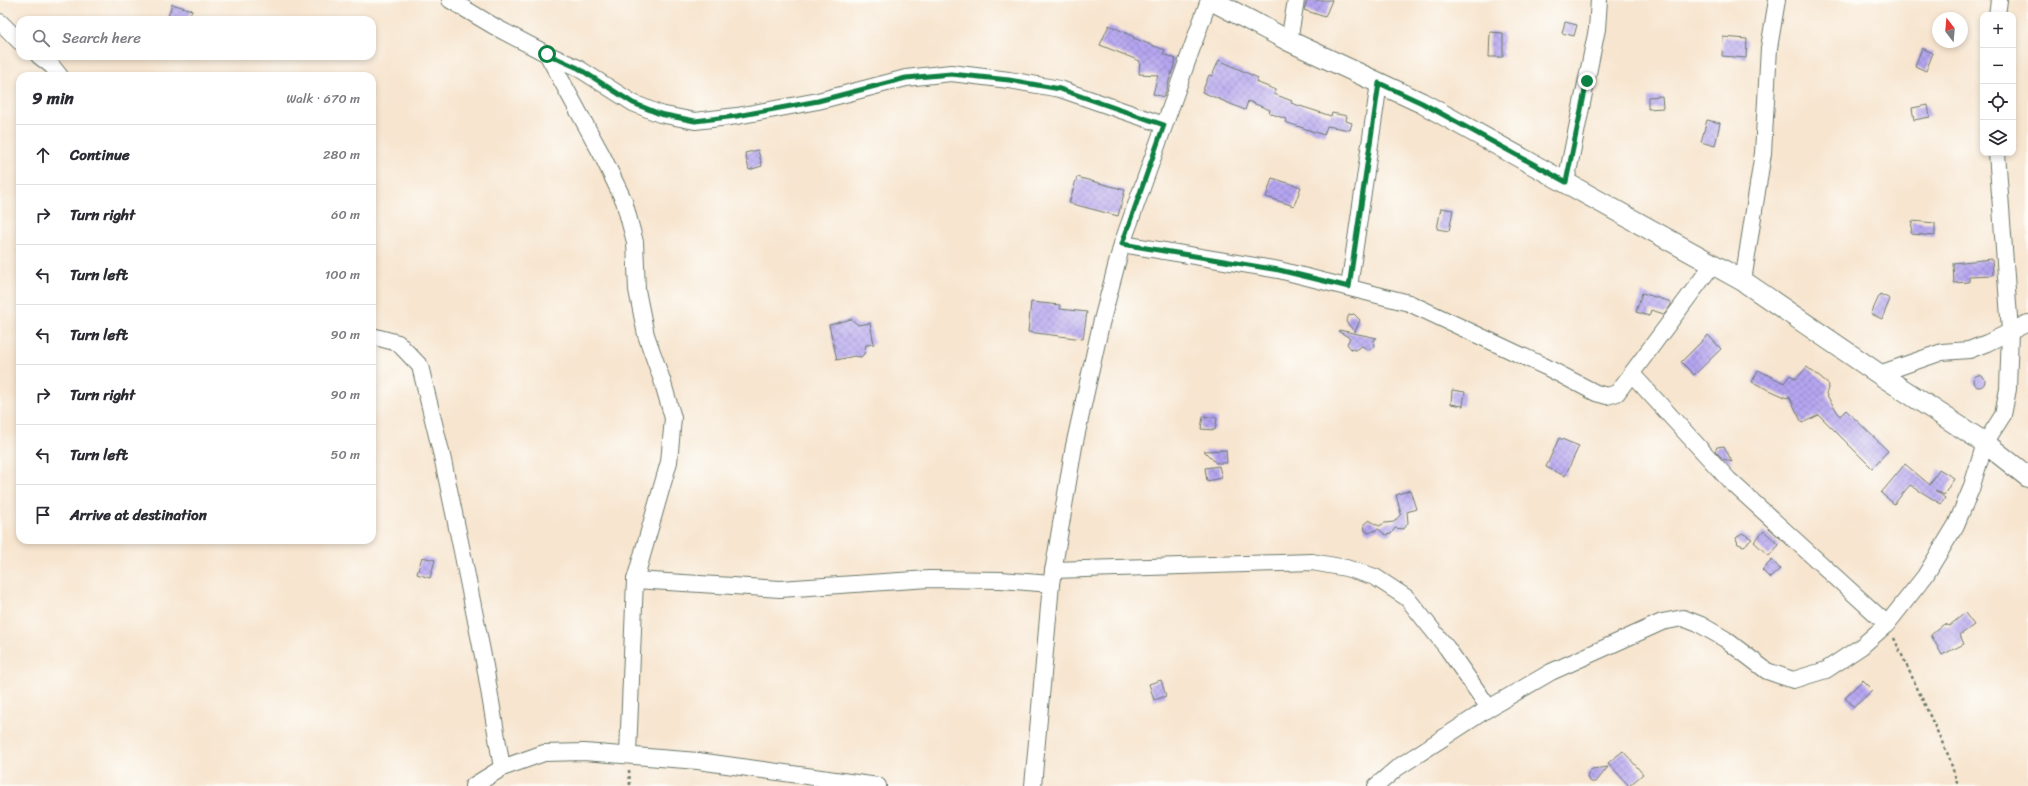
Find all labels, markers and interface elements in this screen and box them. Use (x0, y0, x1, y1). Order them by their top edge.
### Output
north arrow (1932, 12, 1968, 48)
map controls (1980, 12, 2016, 156)
button: + (1980, 12, 2016, 48)
search box (16, 16, 376, 60)
text: Search here (62, 25, 141, 51)
icon: search (30, 27, 52, 49)
route start (538, 45, 556, 63)
button: − (1980, 48, 2016, 84)
route end (1578, 72, 1596, 90)
text: 9 min (32, 83, 74, 113)
button: locate (1980, 84, 2016, 120)
text: Walk · 670 m (286, 87, 360, 110)
button: layers (1980, 120, 2016, 156)
text: Continue (70, 142, 130, 168)
text: 280 m (323, 143, 360, 166)
icon: ahead (32, 144, 54, 166)
text: Turn right (70, 202, 135, 228)
text: 60 m (331, 203, 360, 226)
icon: right (32, 204, 54, 226)
text: Turn left (70, 262, 128, 288)
text: 100 m (325, 263, 360, 286)
icon: left (32, 264, 54, 286)
text: Turn left (70, 322, 128, 348)
text: 90 m (330, 323, 360, 346)
icon: left (32, 324, 54, 346)
text: Turn right (70, 382, 135, 408)
text: 90 m (330, 383, 360, 406)
icon: right (32, 384, 54, 406)
text: Turn left (70, 442, 128, 468)
text: 50 m (330, 443, 360, 466)
icon: left (32, 444, 54, 466)
text: Arrive at destination (70, 502, 207, 528)
icon: arrive (32, 504, 54, 526)

